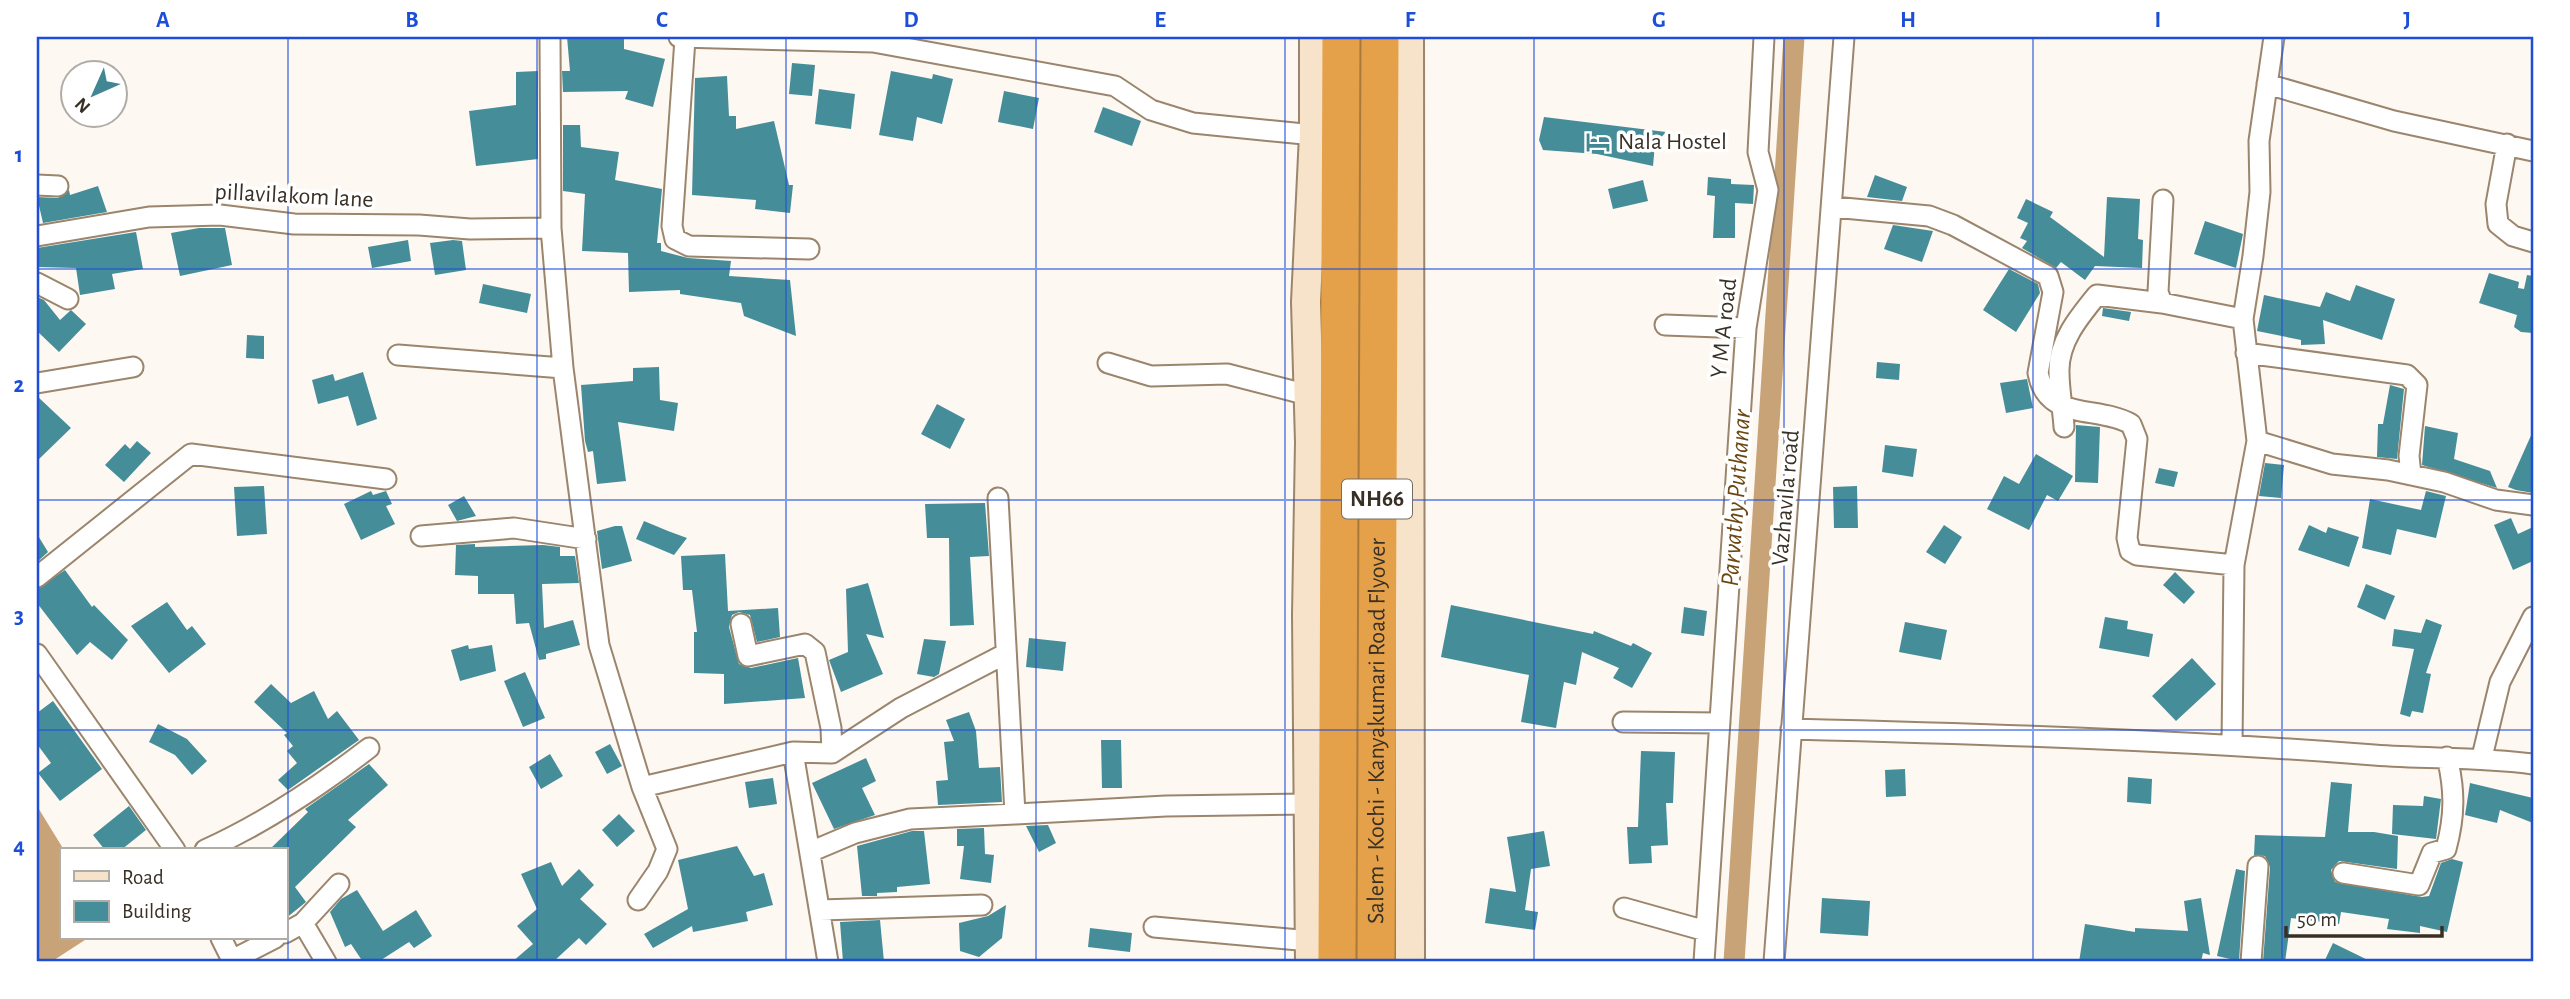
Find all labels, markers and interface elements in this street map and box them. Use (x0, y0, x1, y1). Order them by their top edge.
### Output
text: A (156, 9, 170, 32)
text: B (405, 9, 419, 32)
text: C (656, 9, 668, 32)
text: D (903, 9, 919, 32)
text: E (1154, 9, 1166, 32)
text: F (1405, 9, 1416, 32)
text: G (1652, 9, 1666, 32)
text: H (1900, 9, 1916, 32)
text: I (2155, 9, 2161, 32)
text: J (2403, 9, 2411, 32)
north arrow (60, 60, 130, 130)
text: N (72, 94, 94, 116)
hotel icon: Nala Hostel (1584, 128, 1612, 156)
place label: Nala Hostel (1618, 130, 1727, 154)
text: 1 (15, 144, 23, 167)
street label: pillavilakom lane (214, 180, 374, 212)
street label: Y M A road (1707, 277, 1741, 379)
text: 2 (14, 374, 25, 397)
water label: Parvathy Puthanar (1717, 407, 1755, 587)
street label: Vazhavila road (1768, 429, 1804, 567)
road number: NH66 (1342, 480, 1412, 519)
street label: Salem - Kochi - Kanyakumari Road Flyover (1364, 538, 1390, 924)
text: 3 (14, 605, 24, 628)
text: 4 (13, 835, 25, 858)
legend (60, 848, 287, 940)
text: Road (122, 867, 164, 888)
scale bar (2286, 894, 2442, 938)
text: Building (122, 901, 192, 922)
text: 50 m (2297, 909, 2337, 930)

